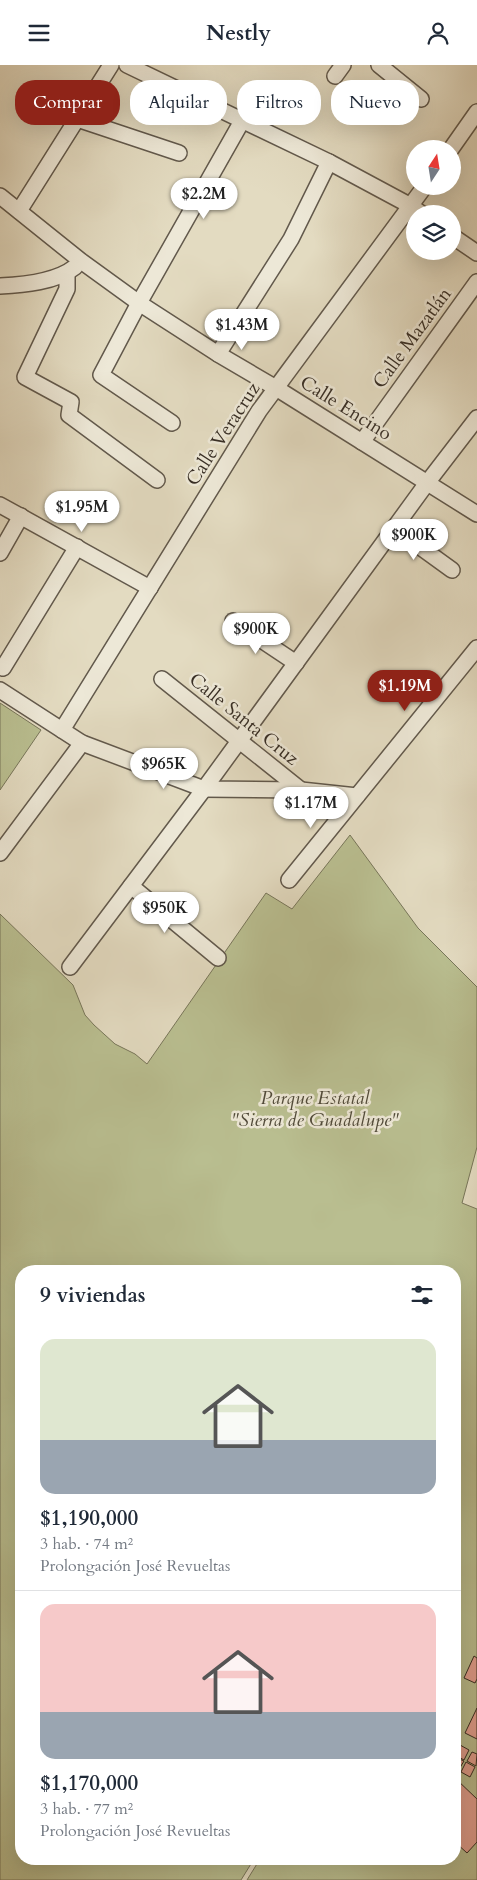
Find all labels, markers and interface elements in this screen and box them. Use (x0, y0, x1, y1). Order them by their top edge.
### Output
text: Nestly (206, 18, 271, 48)
icon: menu (25, 19, 53, 47)
icon: person (424, 19, 452, 47)
chip: Comprar (15, 80, 120, 125)
chip: Alquilar (130, 80, 227, 125)
chip: Filtros (237, 80, 321, 125)
chip: Nuevo (331, 80, 419, 125)
north arrow (406, 140, 461, 195)
map controls (406, 140, 461, 260)
pin: $2.2M (169, 177, 239, 220)
text: $2.2M (182, 183, 226, 205)
button: layers (406, 205, 461, 260)
street label: Calle Mazatlán (367, 282, 458, 394)
pin: $1.43M (201, 309, 283, 351)
text: $1.43M (216, 314, 268, 336)
street label: Calle Encino (295, 369, 397, 447)
street label: Calle Veracruz (180, 377, 266, 491)
pin: $1.95M (41, 491, 123, 533)
text: $1.95M (56, 496, 108, 518)
pin: $900K (379, 519, 449, 561)
text: $900K (391, 524, 437, 546)
pin: $900K (221, 613, 291, 655)
text: $900K (233, 618, 279, 640)
street label: Calle Santa Cruz (184, 667, 305, 772)
pin: $1.19M (364, 669, 446, 712)
text: $1.19M (379, 675, 431, 697)
pin: $965K (129, 747, 199, 790)
text: $965K (141, 753, 187, 775)
pin: $1.17M (270, 787, 352, 829)
text: $1.17M (285, 792, 337, 814)
pin: $950K (130, 891, 200, 934)
text: $950K (142, 897, 188, 919)
park label: Parque Estatal "Sierra de Guadalupe" (231, 1085, 399, 1133)
text: 9 viviendas (40, 1281, 146, 1310)
icon: filters (408, 1281, 436, 1309)
icon: home (193, 1371, 283, 1461)
text: $1,190,000 (40, 1504, 138, 1533)
text: 3 hab. · 74 m² (40, 1533, 133, 1555)
text: Prolongación José Revueltas (40, 1555, 230, 1577)
icon: home (193, 1637, 283, 1727)
text: $1,170,000 (40, 1769, 138, 1798)
text: 3 hab. · 77 m² (40, 1798, 133, 1820)
text: Prolongación José Revueltas (40, 1820, 230, 1842)

